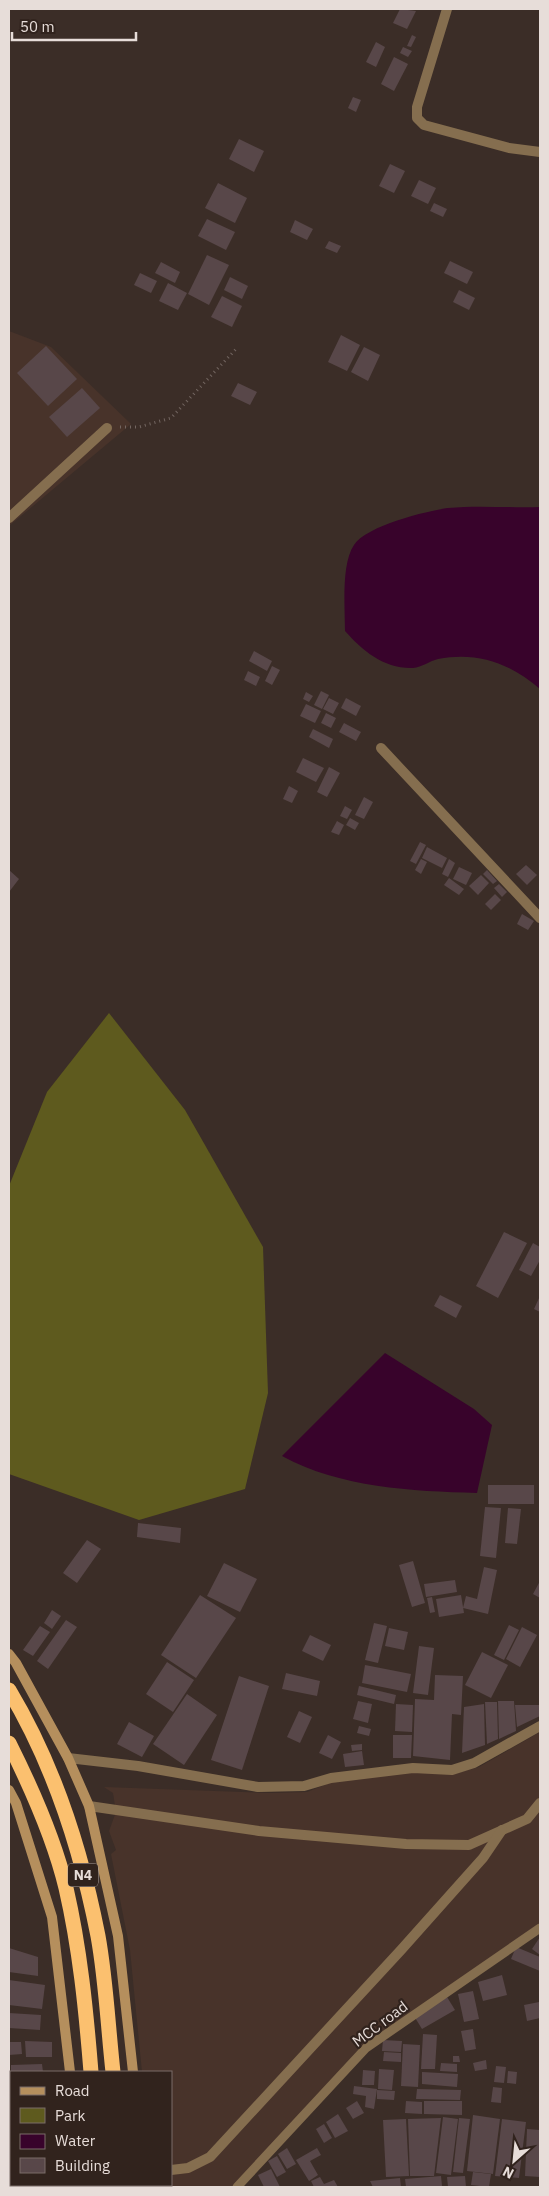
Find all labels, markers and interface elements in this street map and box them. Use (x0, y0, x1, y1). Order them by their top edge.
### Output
scale bar (12, 10, 136, 42)
text: 50 m (20, 17, 55, 36)
road number: N4 (68, 1864, 98, 1886)
street label: MCC road (348, 1997, 411, 2051)
legend (10, 2071, 172, 2186)
text: Road (55, 2081, 90, 2100)
text: Park (55, 2106, 85, 2125)
text: Water (55, 2131, 96, 2150)
north arrow (489, 2136, 539, 2186)
text: Building (55, 2156, 110, 2175)
text: N (499, 2162, 517, 2183)

